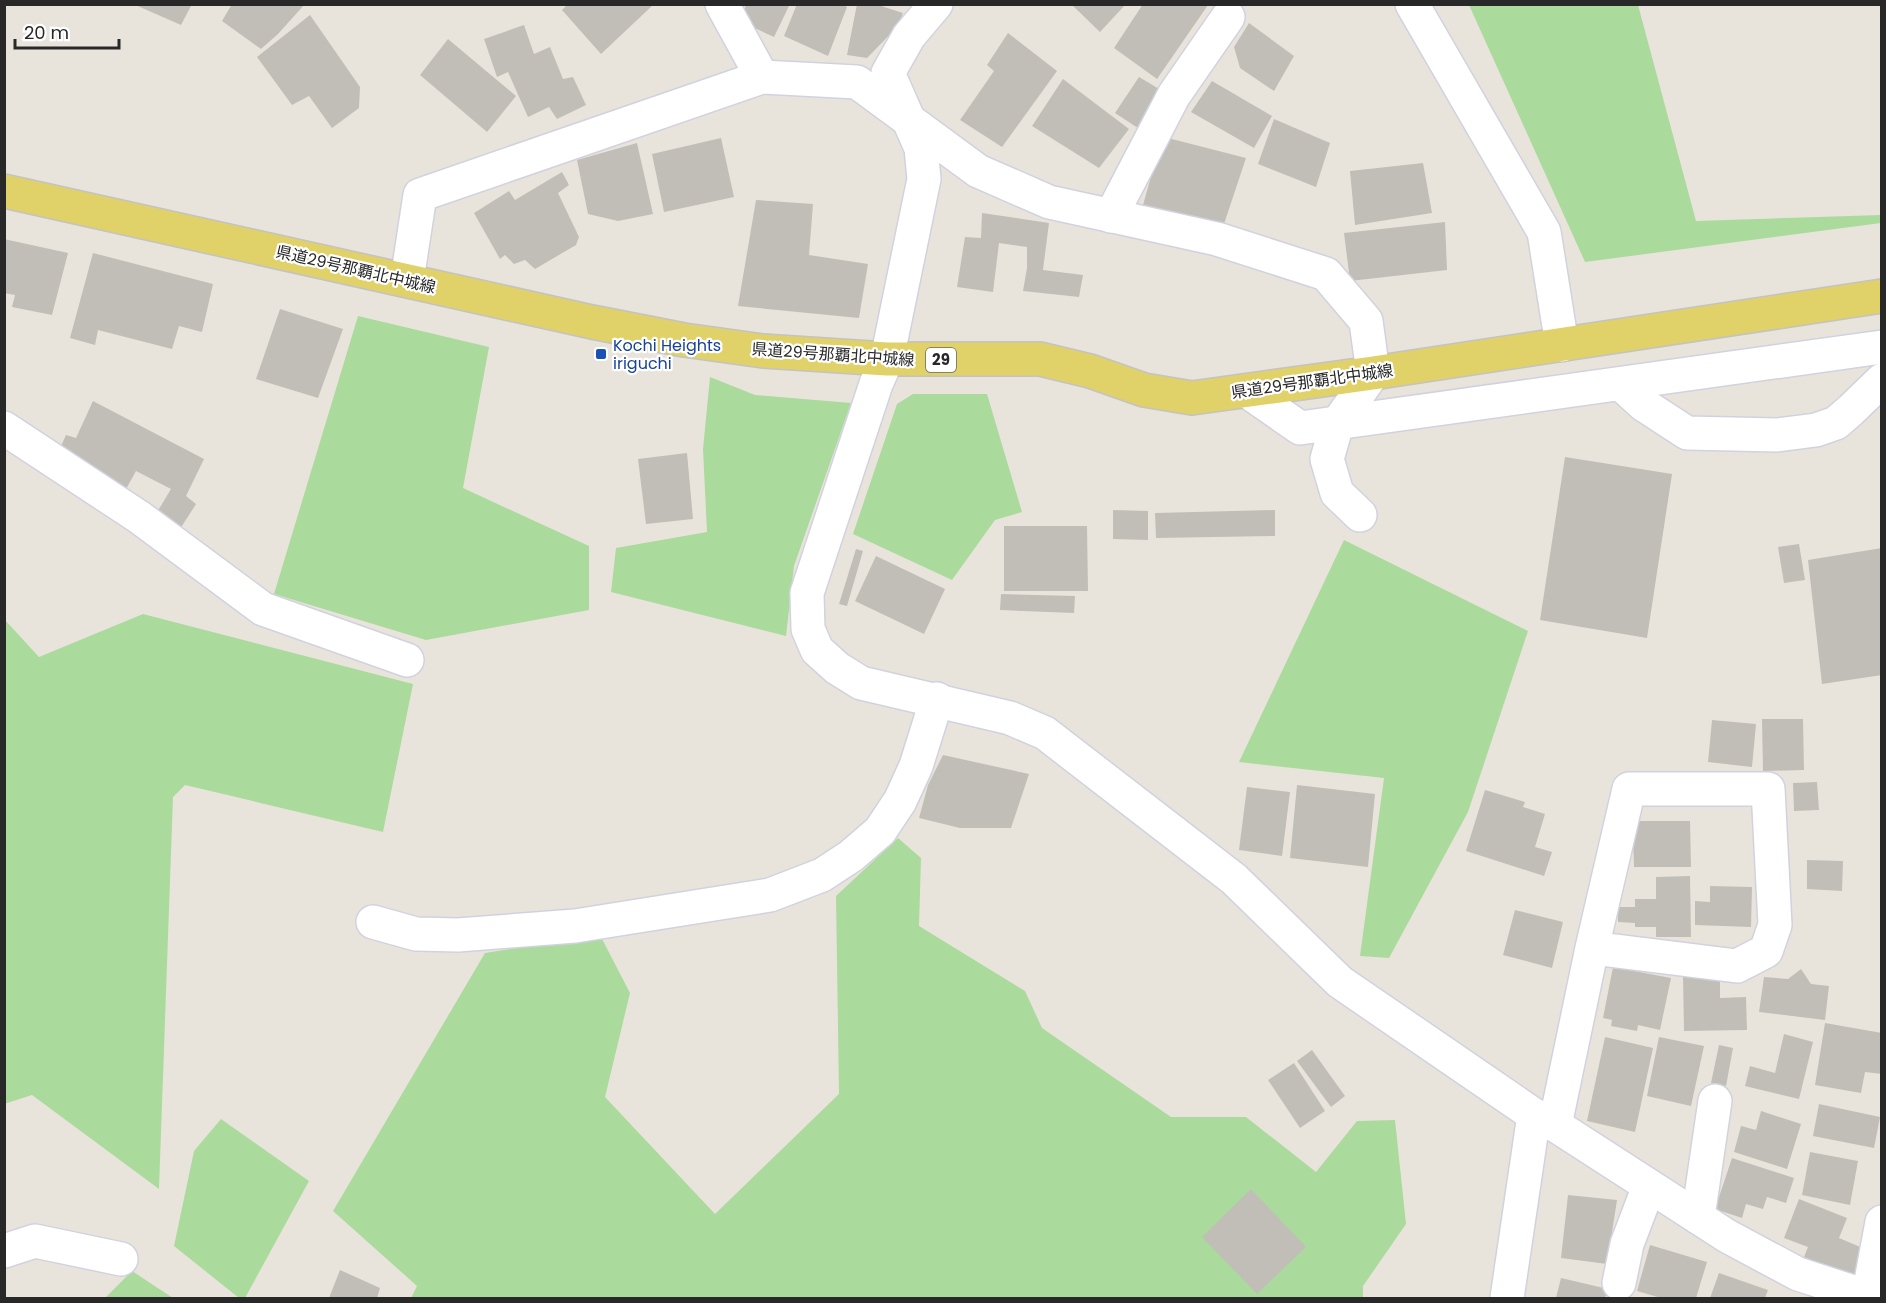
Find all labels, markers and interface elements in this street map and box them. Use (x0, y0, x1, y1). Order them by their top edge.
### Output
scale bar (15, 12, 118, 50)
text: 20 m (24, 20, 69, 45)
street label: 県道29号那覇北中城線 (274, 240, 438, 299)
place label: Kochi Heights iriguchi (613, 334, 721, 375)
street label: 県道29号那覇北中城線 (751, 337, 915, 372)
marker: Kochi Heights iriguchi (594, 347, 608, 361)
road number: 29 (926, 348, 956, 372)
street label: 県道29号那覇北中城線 (1230, 359, 1395, 404)

